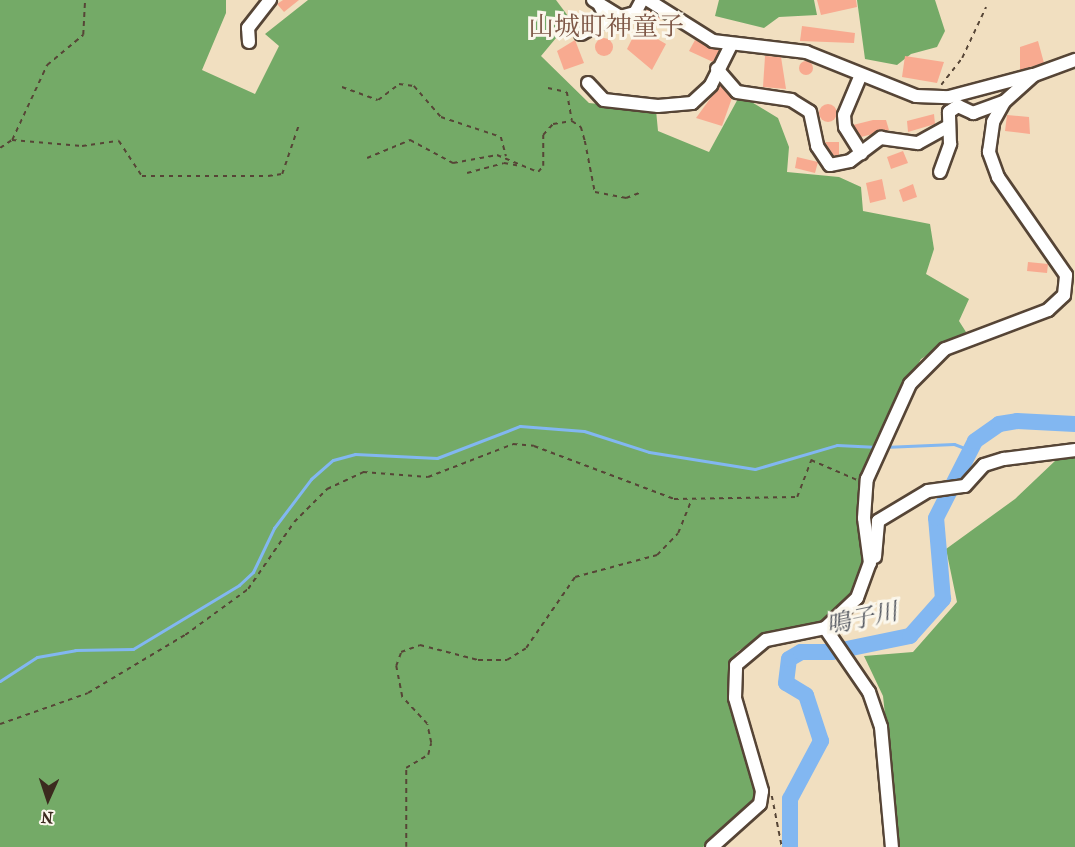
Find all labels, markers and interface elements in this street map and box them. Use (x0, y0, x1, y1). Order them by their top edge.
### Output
district label: 山城町神童子 (528, 11, 684, 43)
water label: 鳴子川 (824, 597, 900, 641)
north arrow (18, 769, 78, 829)
text: N (40, 808, 54, 827)

